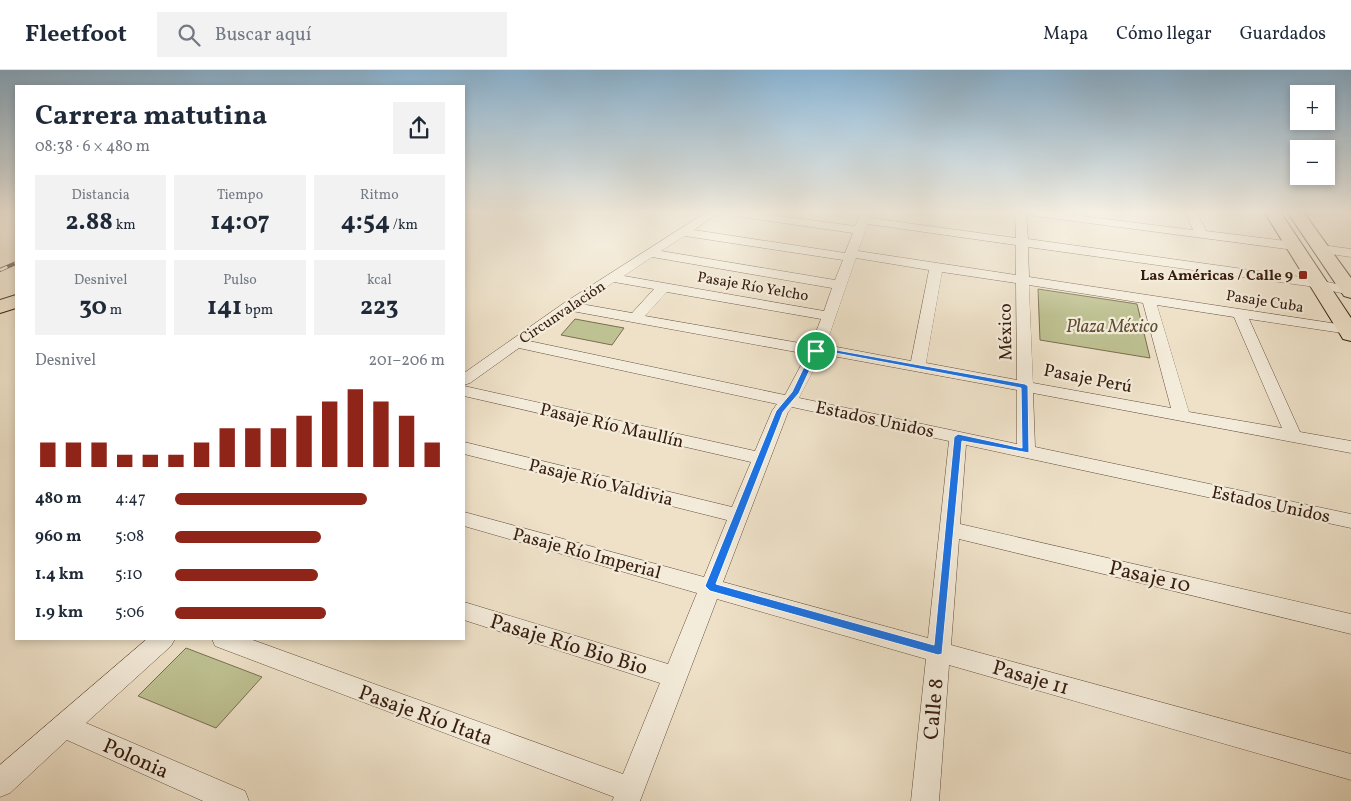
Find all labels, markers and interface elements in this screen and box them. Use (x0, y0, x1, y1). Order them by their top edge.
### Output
search box (157, 12, 507, 57)
text: Fleetfoot (25, 18, 127, 52)
icon: search (175, 21, 203, 49)
text: Buscar aquí (215, 22, 311, 48)
text: Mapa (1043, 22, 1088, 47)
text: Cómo llegar (1116, 22, 1212, 47)
text: Guardados (1240, 22, 1326, 47)
map controls (1290, 85, 1335, 185)
button: + (1290, 85, 1335, 130)
text: Carrera matutina (35, 97, 267, 136)
button: share (393, 102, 445, 154)
text: 08:38 · 6 × 480 m (35, 136, 150, 158)
button: − (1290, 140, 1335, 185)
text: Distancia (72, 186, 130, 205)
text: Tiempo (217, 186, 263, 205)
text: Ritmo (360, 186, 399, 205)
text: 2.88 (66, 205, 113, 240)
text: 14:07 (210, 205, 270, 240)
text: 4:54 (341, 205, 390, 240)
text: km (113, 216, 136, 235)
text: /km (390, 216, 418, 235)
place label: Las Américas / Calle 9 (1140, 266, 1293, 287)
street label: Pasaje Río Yelcho (695, 267, 810, 308)
marker: Las Américas / Calle 9 (1297, 269, 1309, 281)
text: Desnivel (74, 271, 127, 290)
text: Pulso (223, 271, 257, 290)
text: kcal (367, 271, 392, 290)
street label: Circunvalación (516, 277, 610, 350)
street label: Pasaje Cuba (1224, 286, 1305, 319)
text: 30 (79, 290, 107, 325)
text: 141 (207, 290, 242, 325)
text: 223 (360, 290, 399, 325)
text: m (107, 301, 122, 320)
text: bpm (242, 301, 273, 320)
street label: México (994, 303, 1019, 361)
park label: Plaza México (1066, 315, 1158, 340)
pin (795, 330, 837, 372)
icon: arrive (802, 337, 830, 365)
text: Desnivel (35, 350, 96, 372)
text: 201–206 m (368, 350, 445, 372)
street label: Pasaje Perú (1041, 359, 1134, 400)
street label: Estados Unidos (813, 396, 936, 445)
street label: Pasaje Río Maullín (537, 398, 686, 455)
street label: Pasaje Río Valdivia (526, 453, 676, 514)
street label: Estados Unidos (1209, 481, 1332, 530)
text: 480 m (35, 488, 82, 510)
text: 4:47 (115, 488, 146, 510)
street label: Pasaje Río Imperial (510, 523, 664, 586)
text: 960 m (35, 526, 81, 548)
text: 5:08 (115, 526, 144, 548)
street label: Pasaje 10 (1106, 554, 1193, 601)
text: 1.4 km (35, 564, 84, 586)
text: 5:10 (115, 564, 142, 586)
text: 1.9 km (35, 602, 83, 624)
text: 5:06 (115, 602, 144, 624)
street label: Pasaje Río Bio Bio (486, 608, 651, 683)
street label: Pasaje 11 (989, 654, 1072, 703)
street label: Calle 8 (917, 677, 952, 741)
street label: Pasaje Río Itata (354, 679, 497, 754)
street label: Polonia (98, 732, 173, 787)

